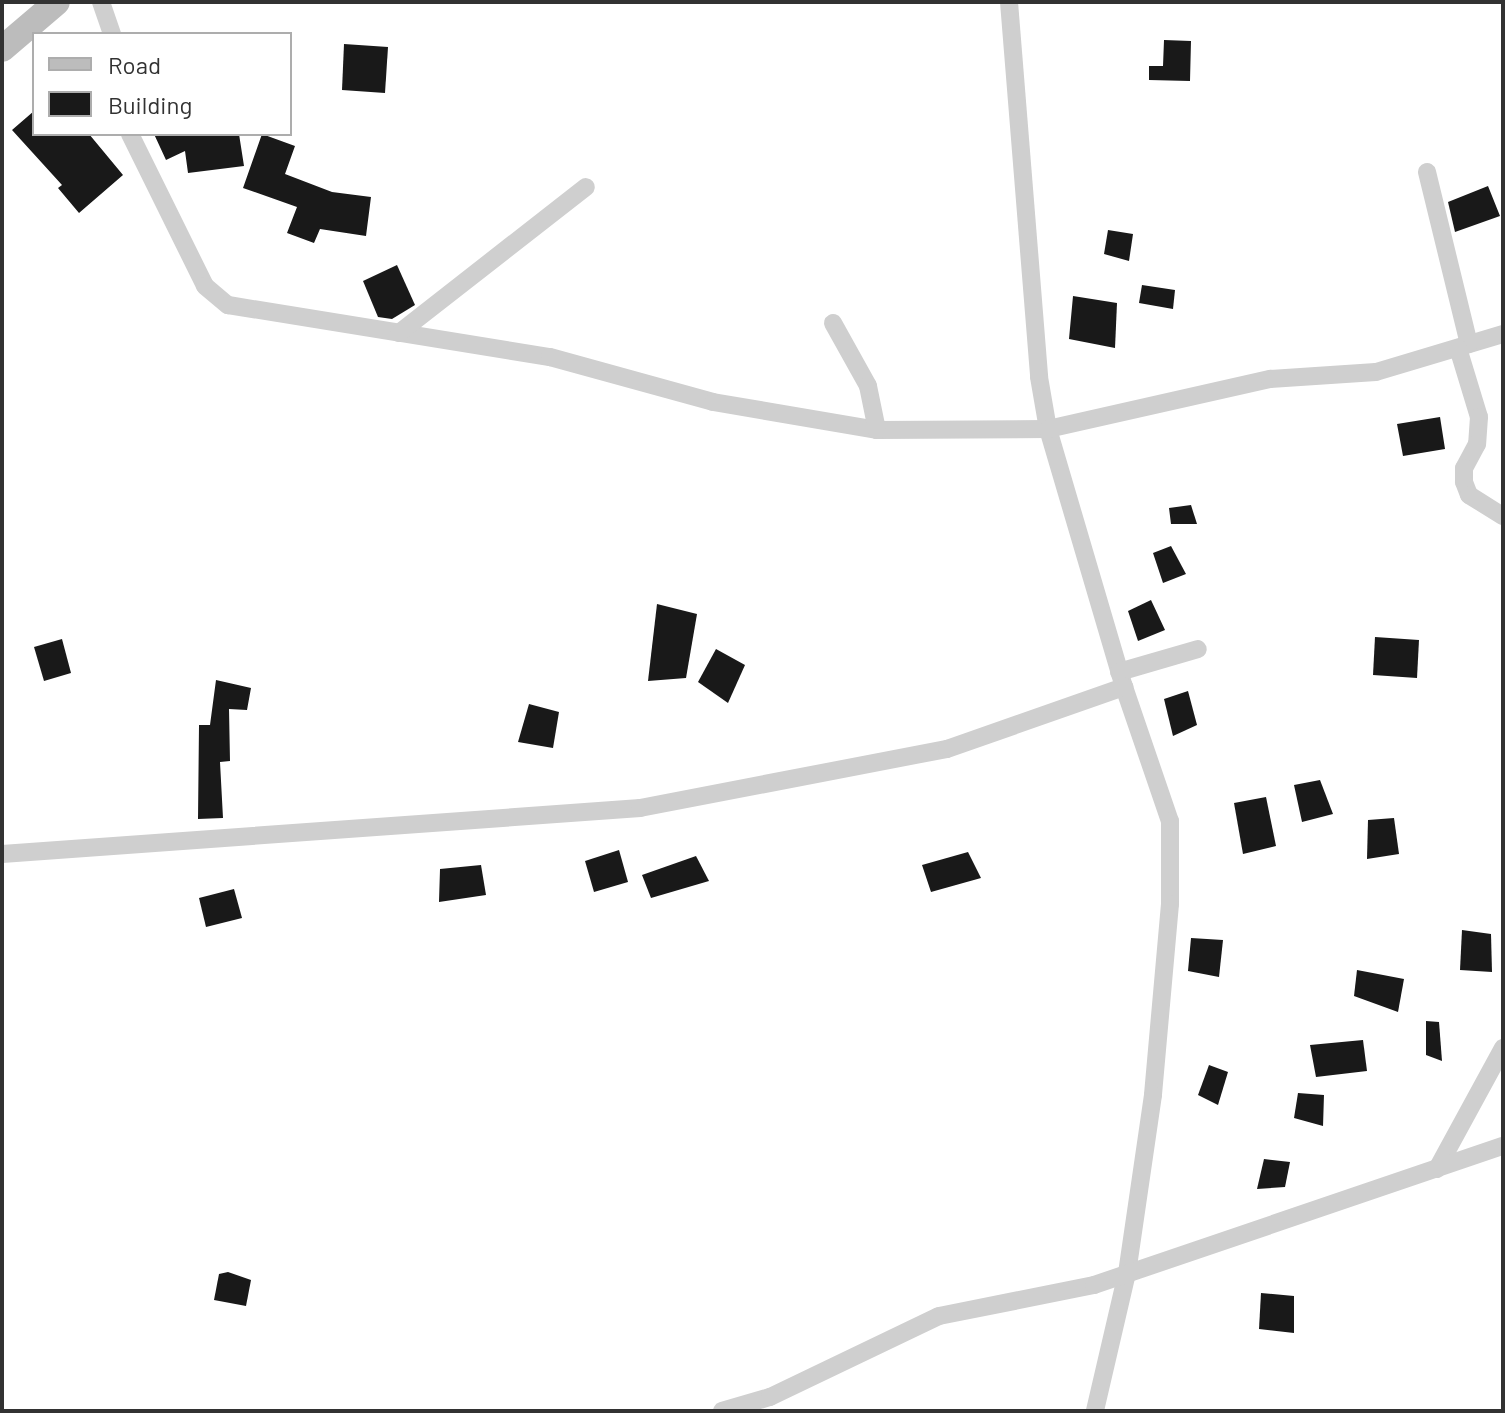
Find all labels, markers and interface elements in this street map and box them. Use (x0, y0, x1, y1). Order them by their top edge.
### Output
legend (32, 32, 292, 136)
text: Road (108, 50, 161, 79)
text: Building (108, 90, 192, 119)

